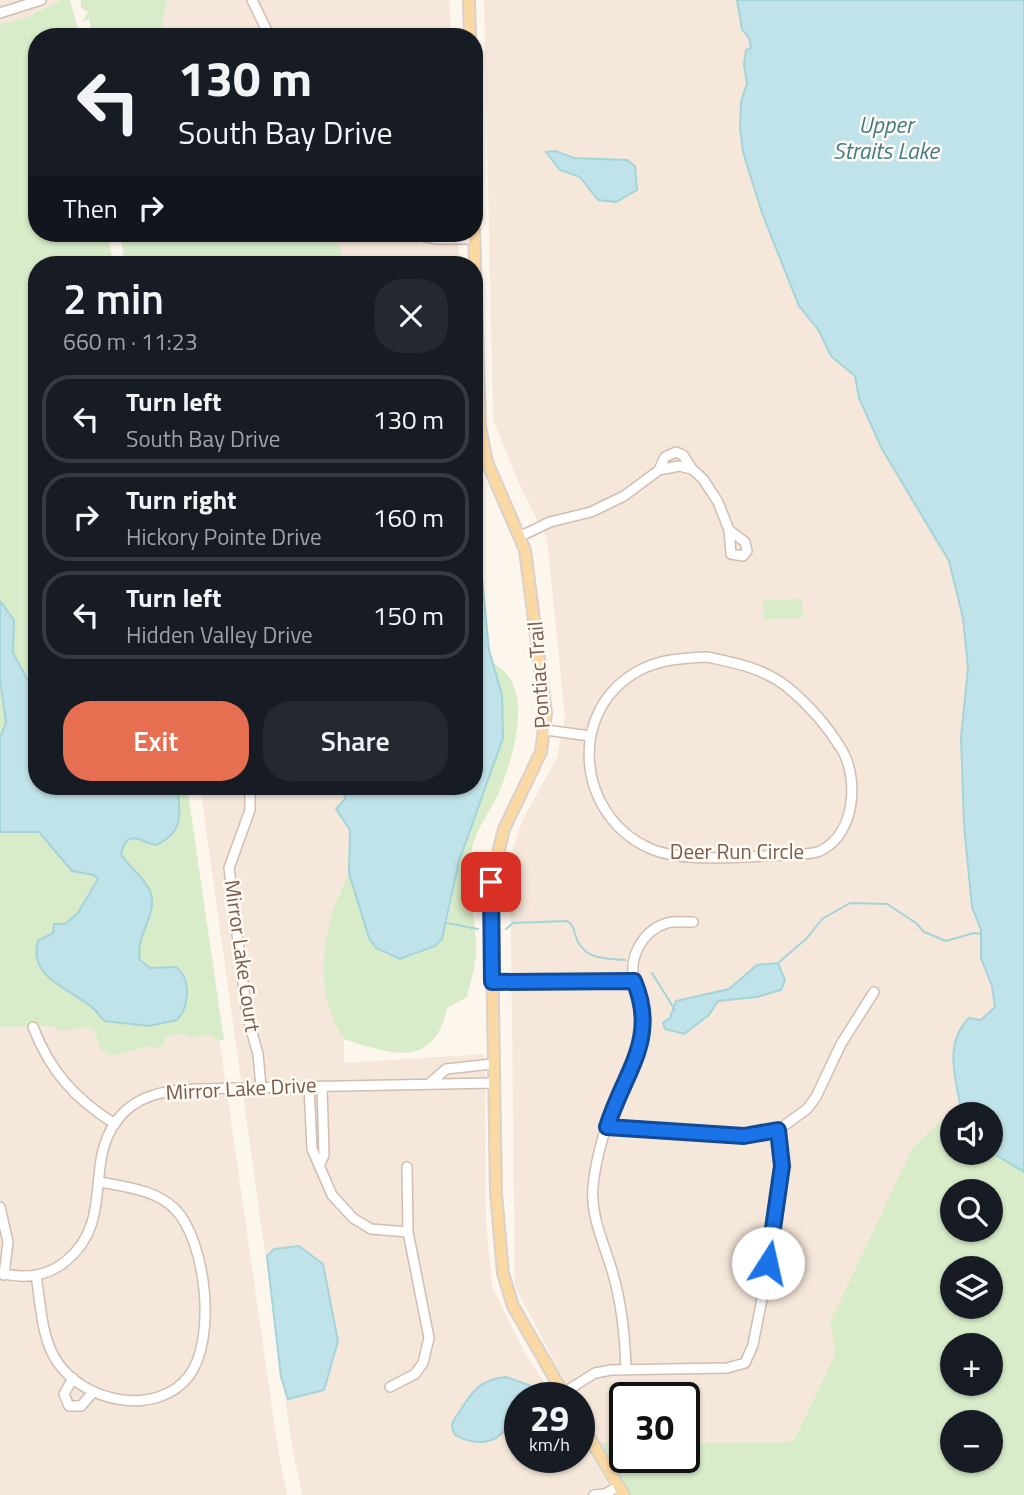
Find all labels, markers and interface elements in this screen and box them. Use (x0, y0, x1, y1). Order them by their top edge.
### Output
text: 130 m (178, 40, 312, 115)
icon: left (63, 56, 154, 147)
water label: Upper Straits Lake (833, 107, 940, 168)
text: South Bay Drive (178, 108, 393, 156)
text: Then (63, 189, 118, 228)
icon: right (132, 189, 170, 227)
text: 2 min (63, 266, 164, 330)
button: close (374, 279, 448, 353)
text: 660 m · 11:23 (63, 324, 198, 359)
text: Turn left (126, 382, 221, 421)
icon: left (67, 400, 105, 438)
text: 130 m (373, 400, 444, 439)
text: South Bay Drive (126, 421, 280, 456)
text: Turn right (126, 480, 237, 519)
icon: right (67, 498, 105, 536)
text: 160 m (373, 498, 444, 537)
text: Hickory Pointe Drive (126, 519, 322, 554)
text: Turn left (126, 578, 221, 617)
icon: left (67, 596, 105, 634)
text: 150 m (373, 596, 444, 635)
text: Hidden Valley Drive (126, 617, 313, 652)
street label: Pontiac Trail (518, 620, 558, 730)
button: Exit (63, 701, 249, 781)
button: Share (263, 701, 448, 781)
street label: Deer Run Circle (670, 835, 804, 867)
pin (461, 852, 521, 912)
icon: arrive (472, 863, 510, 901)
street label: Mirror Lake Court (216, 878, 270, 1035)
street label: Mirror Lake Drive (165, 1068, 317, 1108)
map controls (940, 1102, 1003, 1473)
button: sound (940, 1102, 1003, 1165)
button: search (940, 1179, 1003, 1242)
position arrow (731, 1226, 805, 1300)
button: layers (940, 1256, 1003, 1319)
button: + (940, 1333, 1003, 1396)
speed limit sign: 30 (609, 1382, 700, 1473)
text: 29 (530, 1391, 569, 1445)
button: − (940, 1410, 1003, 1473)
text: km/h (529, 1431, 570, 1458)

